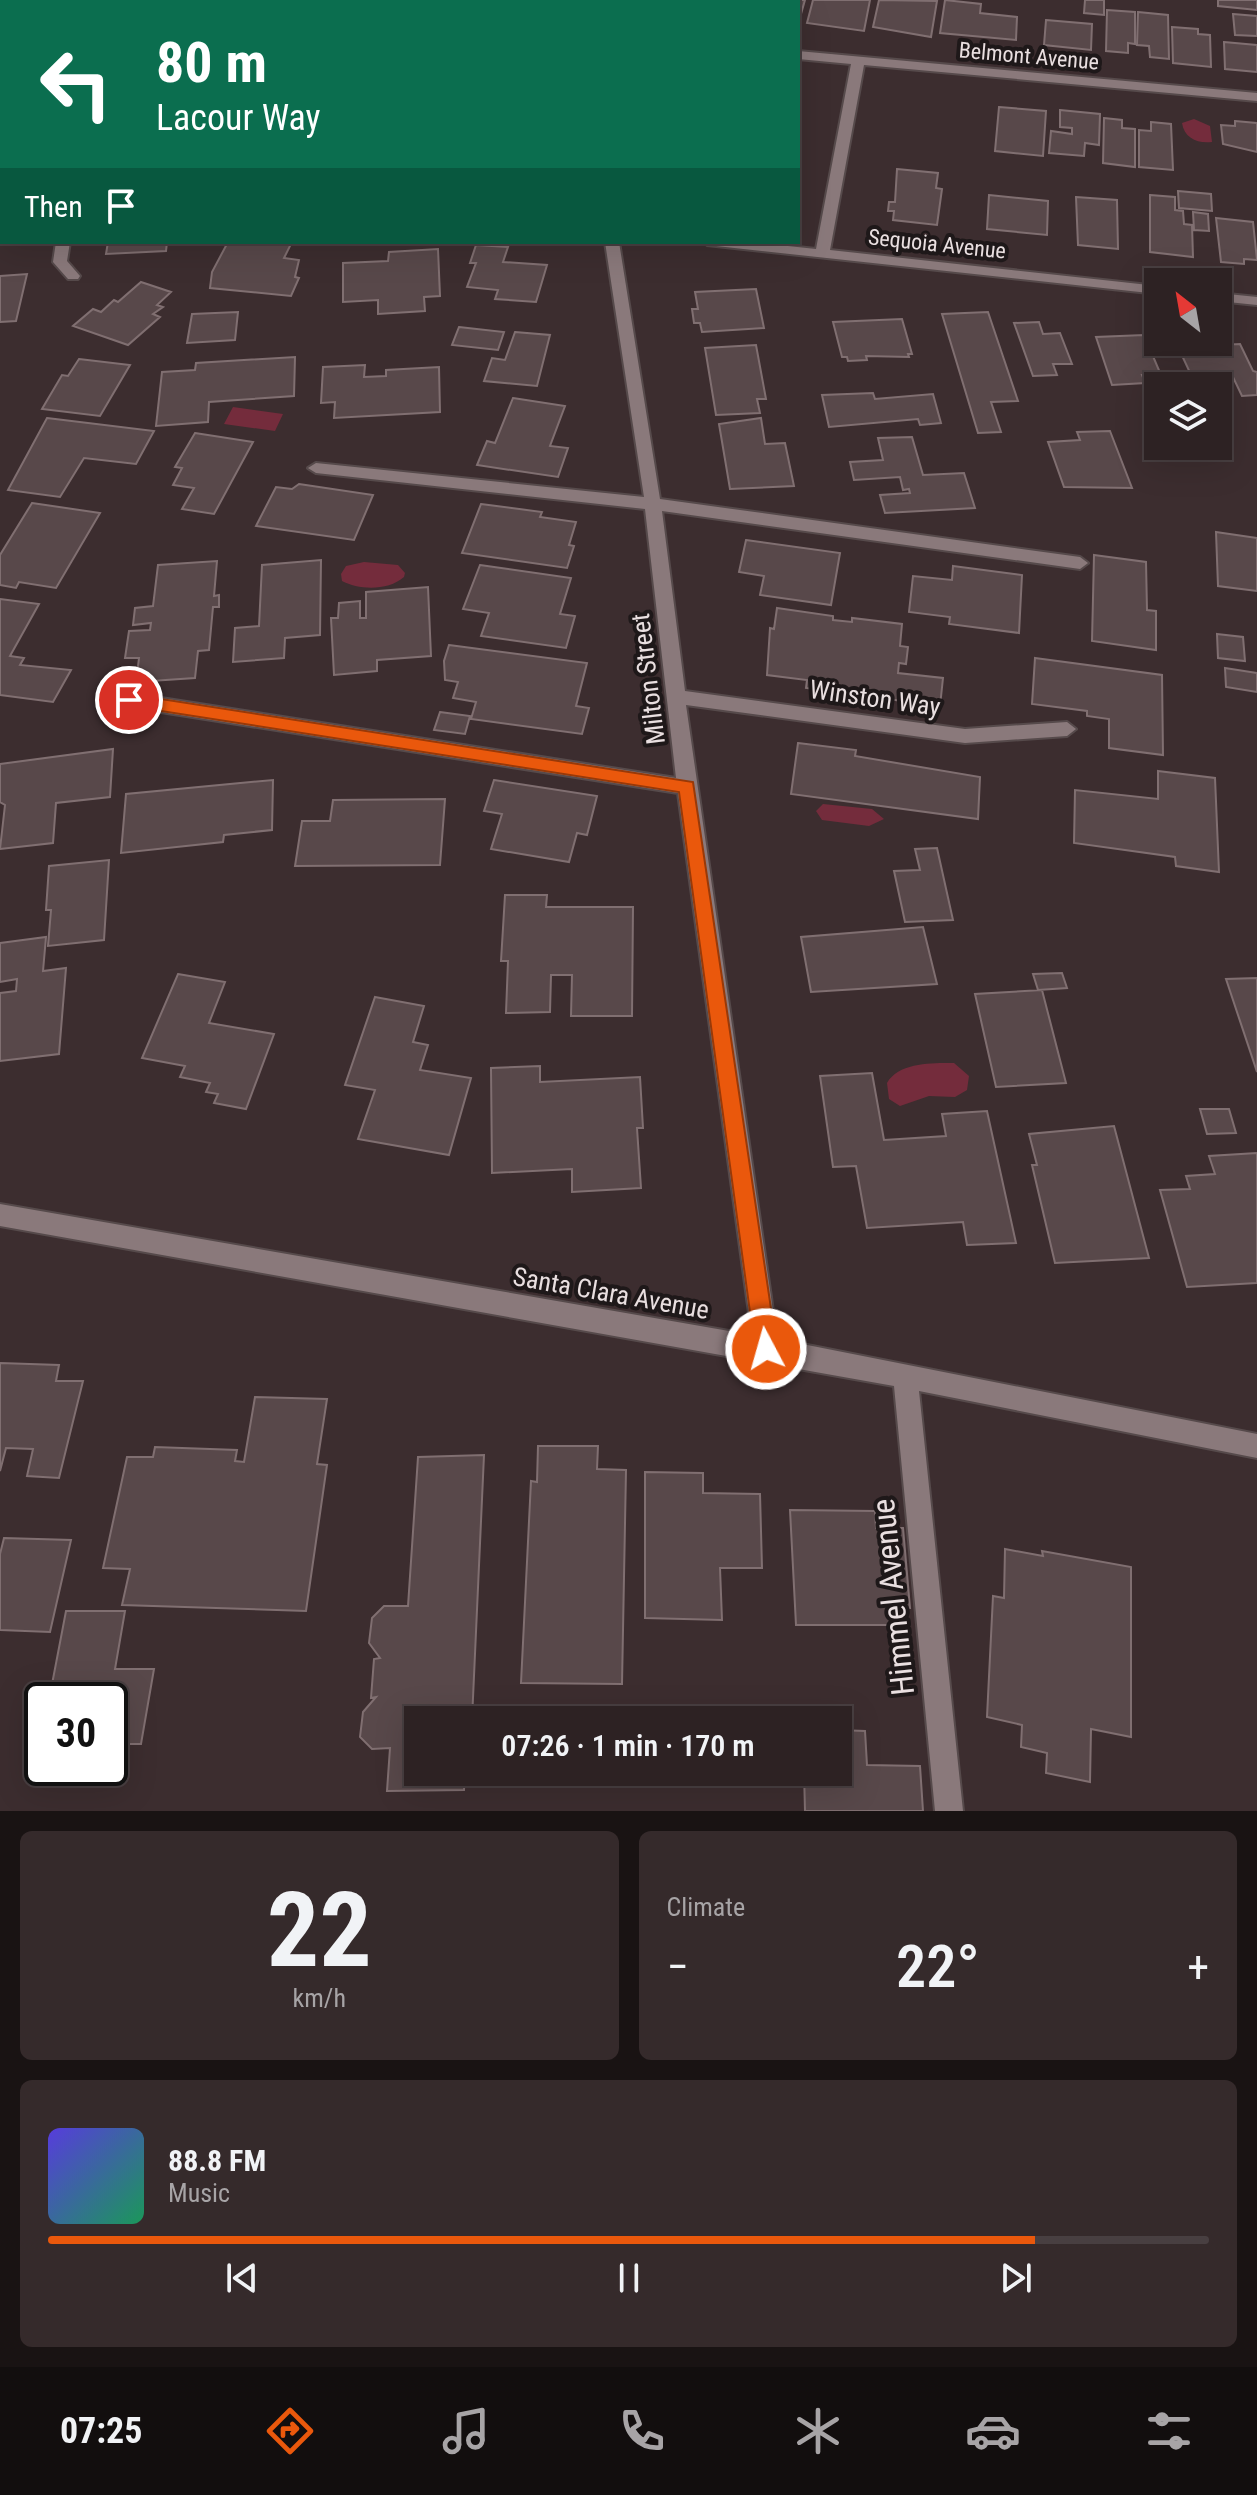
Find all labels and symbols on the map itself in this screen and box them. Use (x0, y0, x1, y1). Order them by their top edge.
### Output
street label: Belmont Avenue (958, 37, 1100, 75)
street label: Sequoia Avenue (867, 224, 1007, 264)
north arrow (1144, 268, 1232, 356)
street label: Milton Street (625, 612, 671, 746)
pin (95, 666, 163, 734)
street label: Winston Way (808, 674, 942, 722)
street label: Santa Clara Avenue (511, 1261, 711, 1325)
position arrow (724, 1307, 808, 1391)
street label: Himmel Avenue (864, 1497, 922, 1697)
speed limit sign: 30 (24, 1682, 128, 1786)

